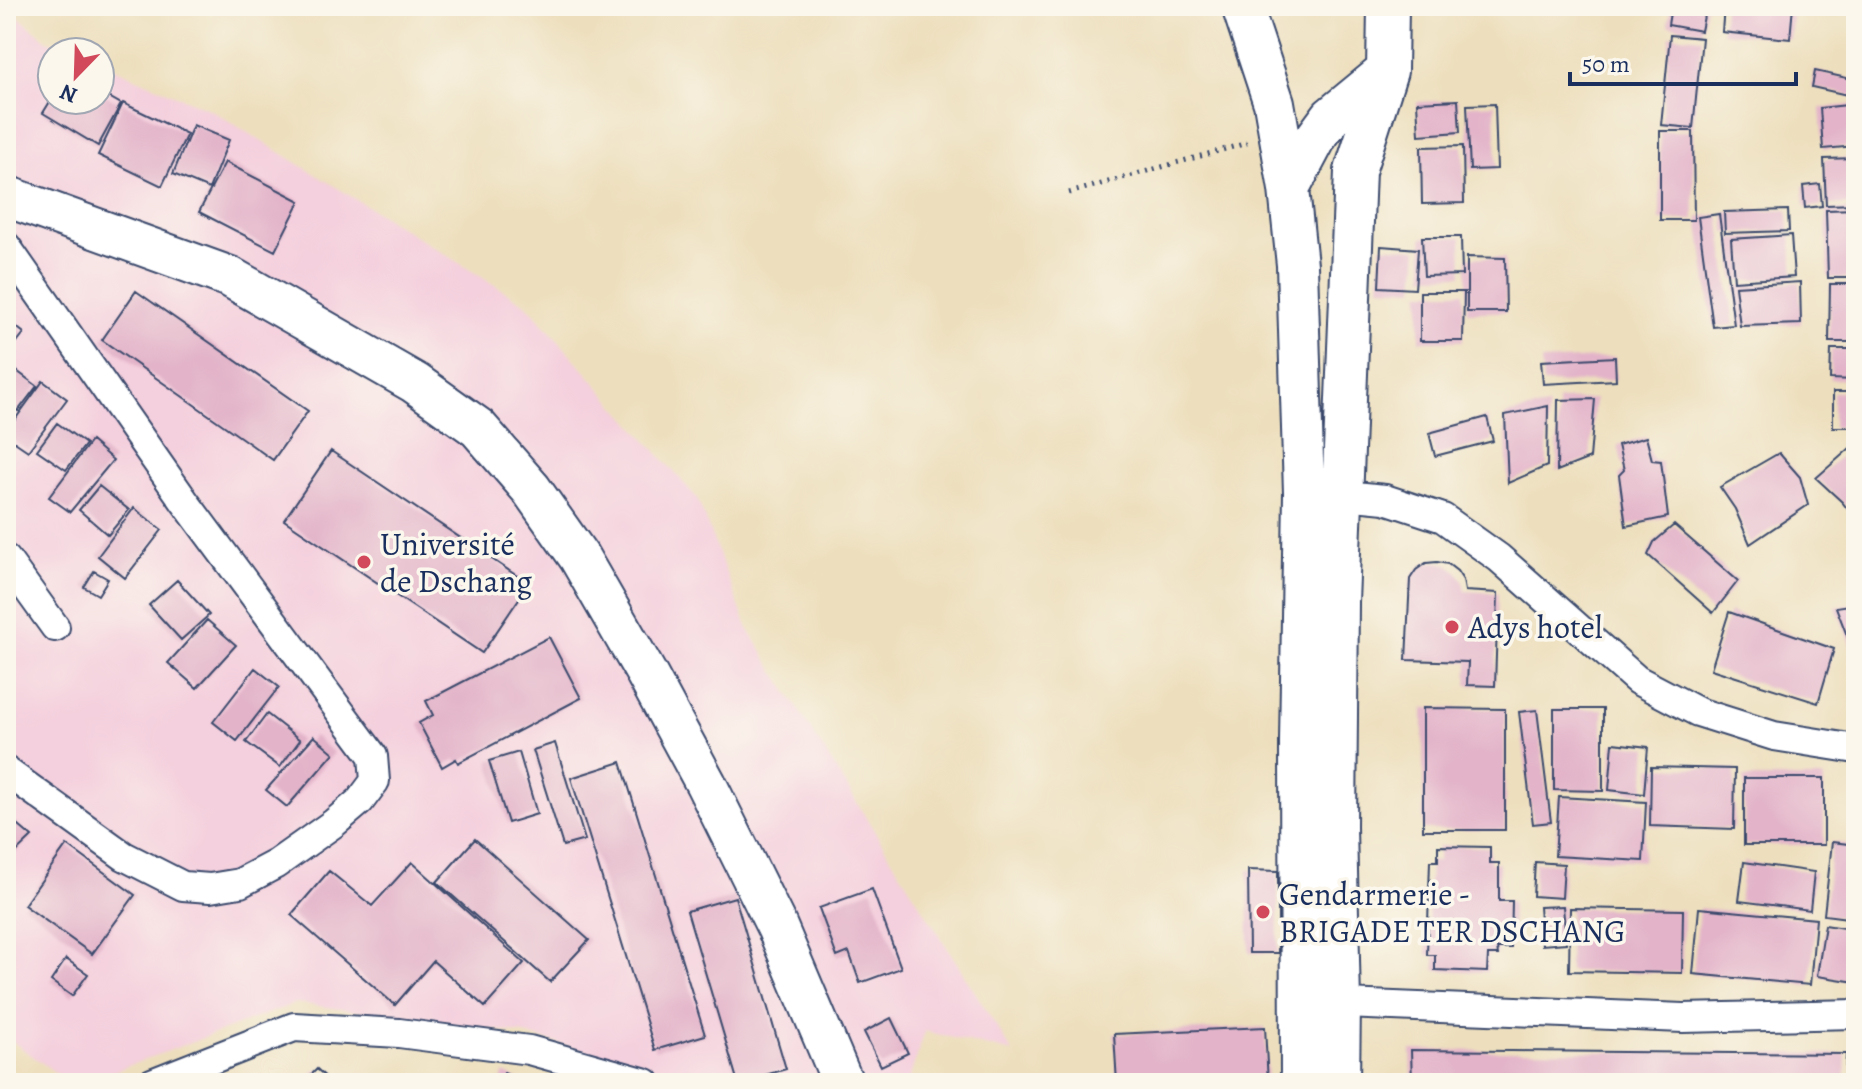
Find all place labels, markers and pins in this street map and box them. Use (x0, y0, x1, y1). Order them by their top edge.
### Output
place label: Université de Dschang (380, 522, 532, 603)
marker: Université de Dschang (355, 553, 373, 571)
place label: Adys hotel (1467, 605, 1603, 649)
marker: Adys hotel (1443, 618, 1461, 636)
place label: Gendarmerie - BRIGADE TER DSCHANG (1279, 872, 1626, 953)
marker: Gendarmerie - BRIGADE TER DSCHANG (1254, 903, 1272, 921)

